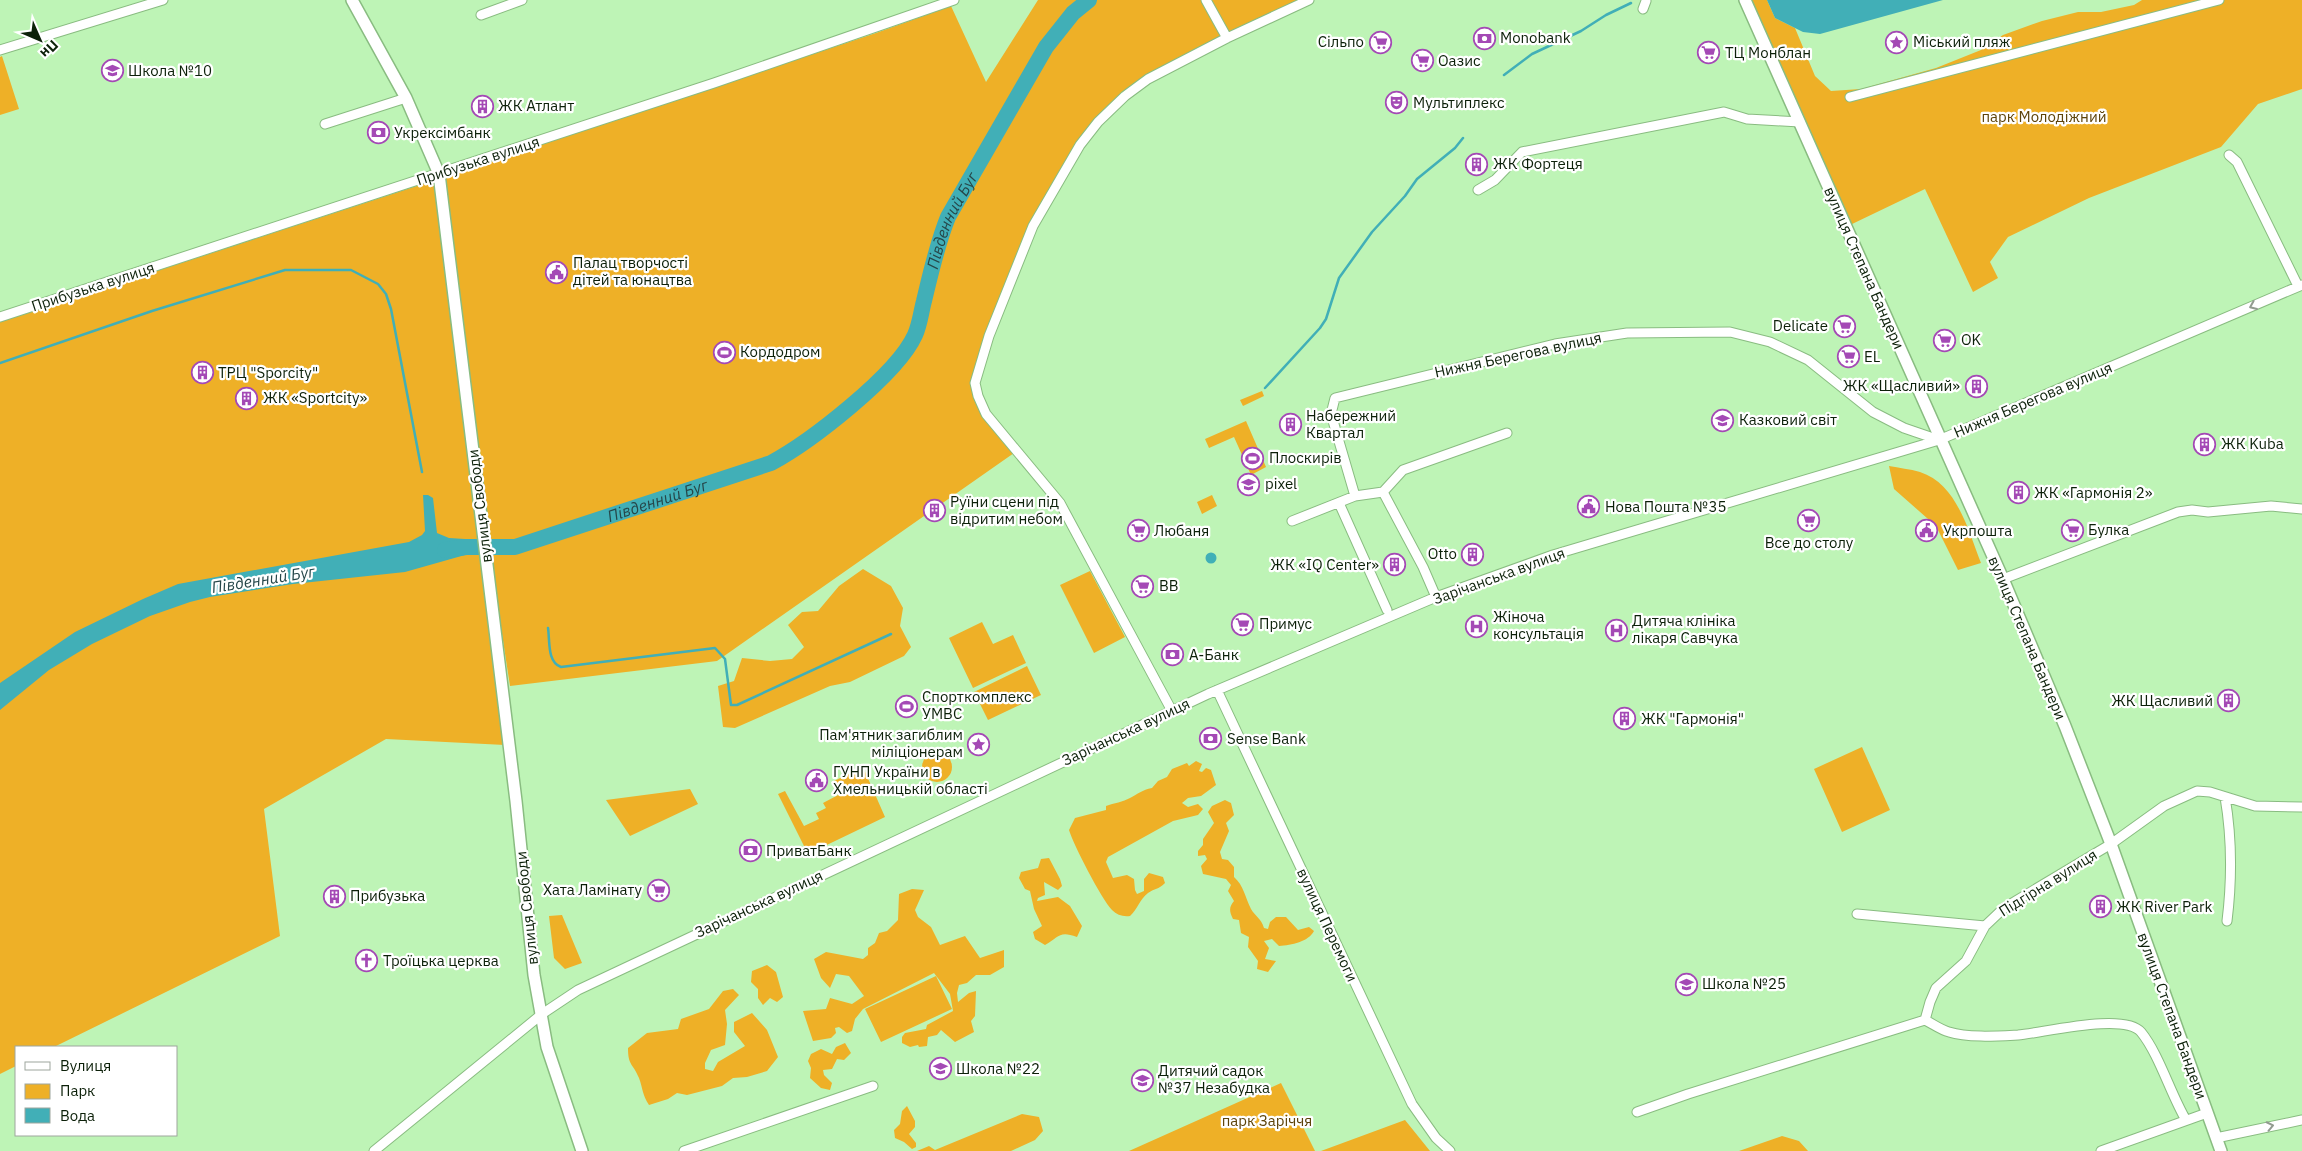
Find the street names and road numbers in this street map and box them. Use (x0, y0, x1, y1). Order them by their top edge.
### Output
street label: Прибузька вулиця (414, 132, 542, 189)
street label: вулиця Степана Бандери (1820, 184, 1909, 352)
street label: Прибузька вулиця (29, 258, 157, 315)
street label: Нижня Берегова вулиця (1433, 328, 1603, 382)
street label: Нижня Берегова вулиця (1951, 358, 2115, 442)
street label: вулиця Свободи (463, 448, 496, 564)
street label: Зарічанська вулиця (1430, 543, 1567, 608)
street label: вулиця Степана Бандери (1984, 553, 2071, 722)
street label: Зарічанська вулиця (1059, 694, 1193, 770)
street label: Підгірна вулиця (1995, 845, 2100, 920)
street label: вулиця Свободи (511, 850, 542, 966)
street label: вулиця Перемоги (1293, 865, 1362, 985)
street label: Зарічанська вулиця (692, 866, 826, 942)
street label: вулиця Степана Бандери (2133, 930, 2211, 1102)

